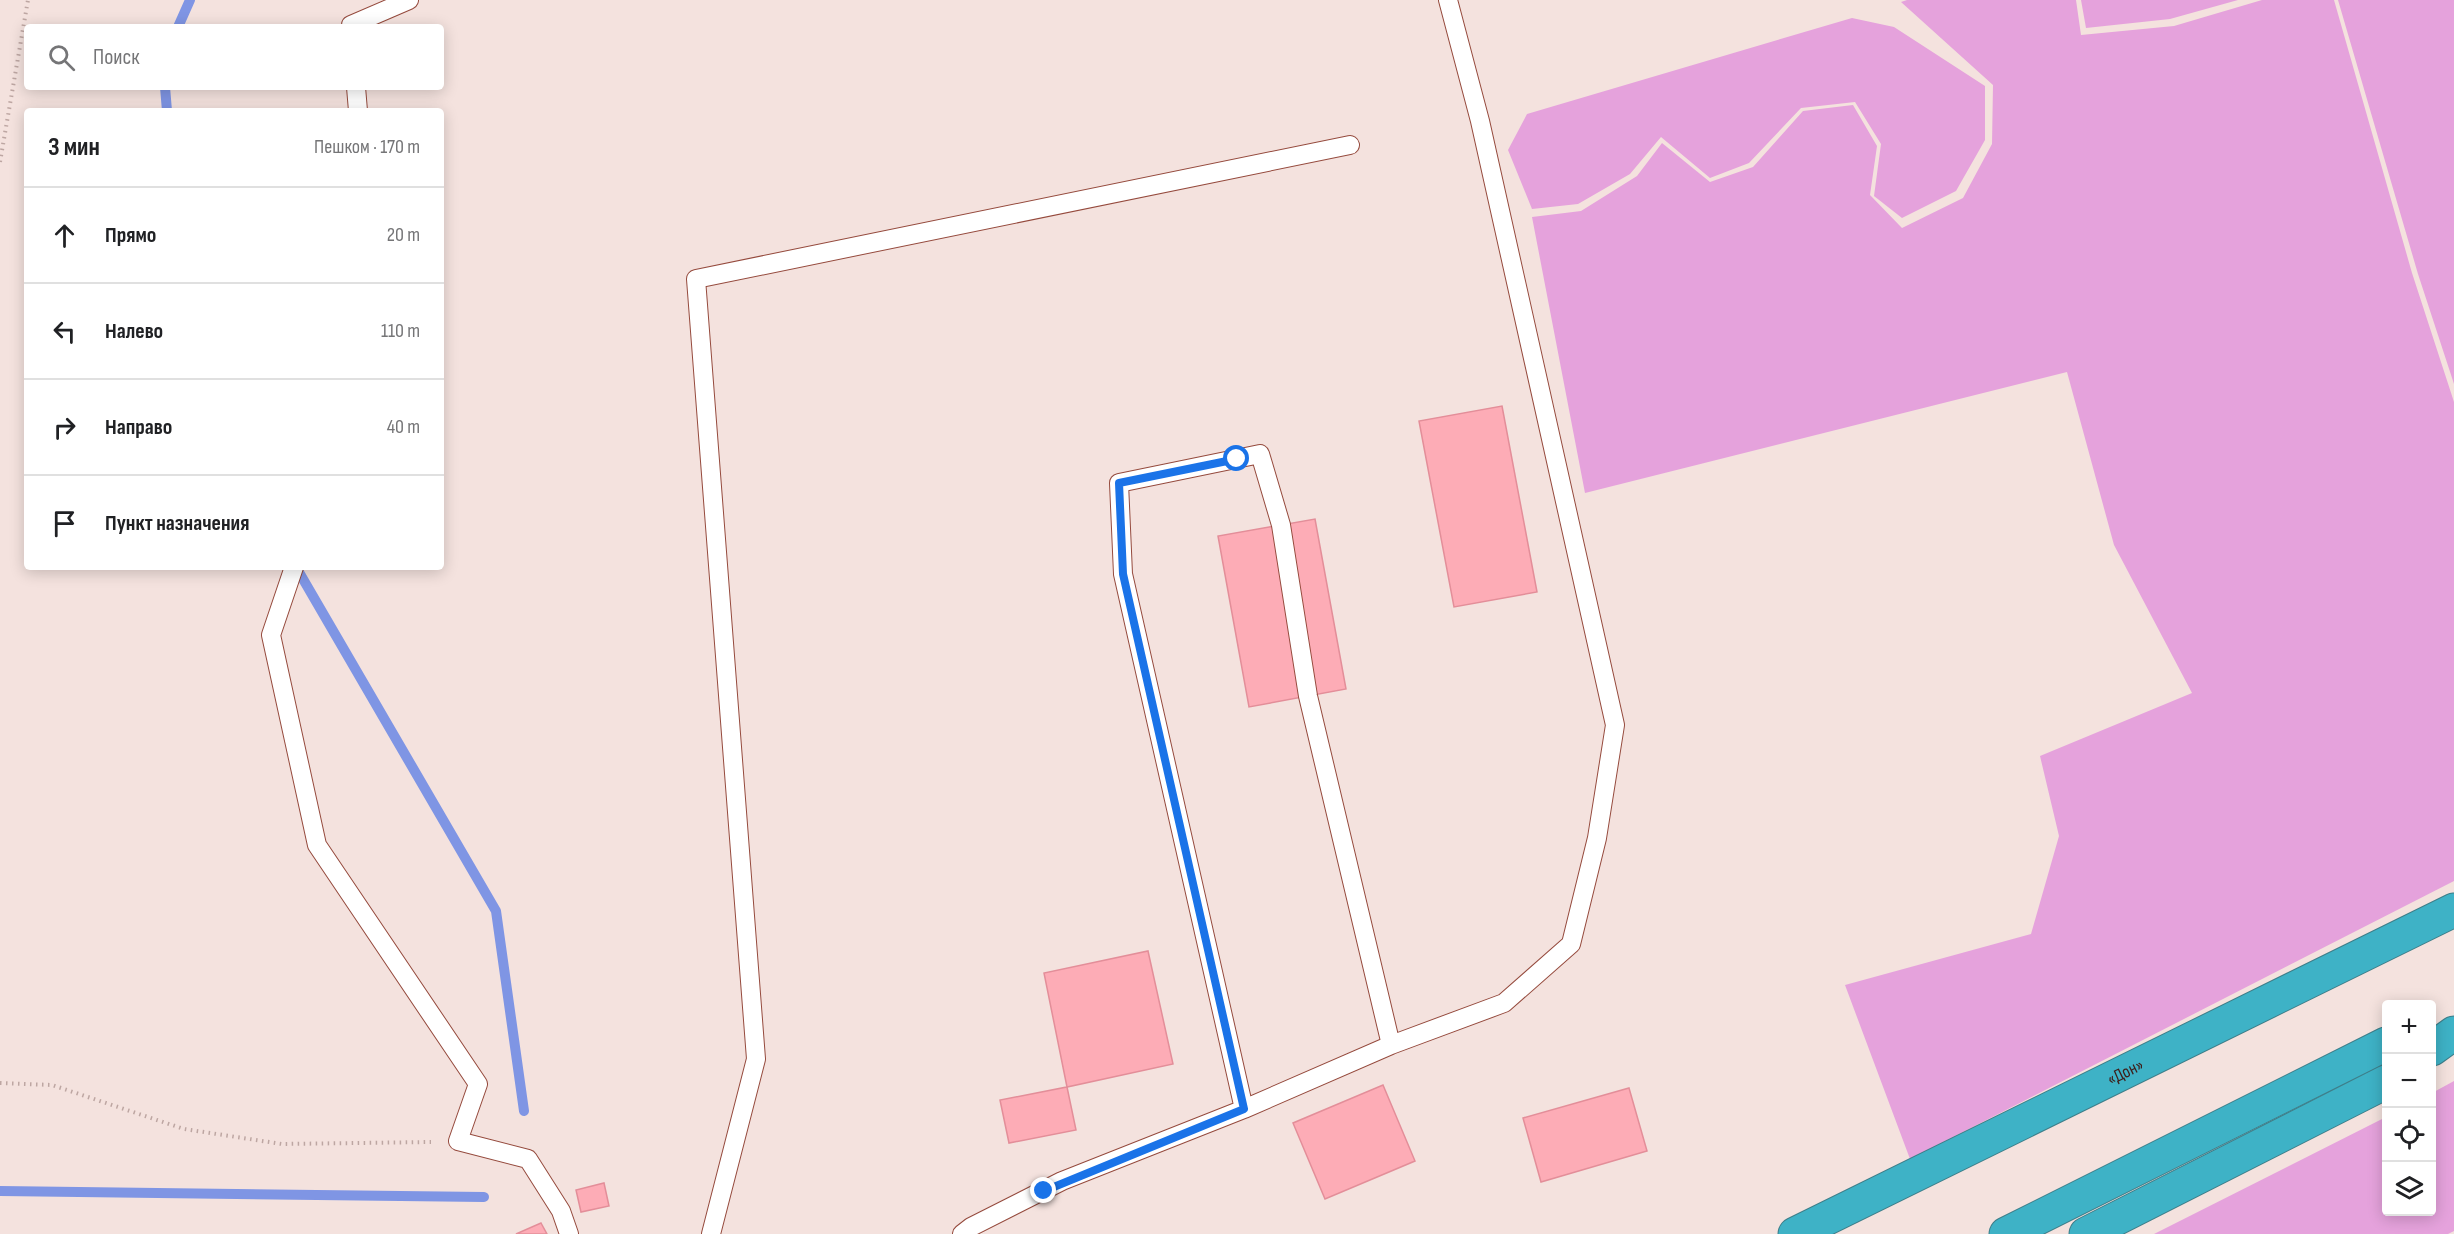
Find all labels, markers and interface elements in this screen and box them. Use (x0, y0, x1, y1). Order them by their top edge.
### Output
search box (24, 24, 444, 90)
icon: search (45, 41, 78, 74)
text: Поиск (93, 44, 139, 71)
text: 3 мин (48, 132, 100, 163)
text: Пешком · 170 m (314, 135, 420, 159)
icon: ahead (48, 219, 81, 252)
text: Прямо (105, 222, 156, 249)
text: 20 m (387, 223, 420, 247)
icon: left (48, 315, 81, 348)
text: Налево (105, 318, 163, 345)
text: 110 m (381, 319, 420, 343)
icon: right (48, 411, 81, 444)
text: Направо (105, 414, 172, 441)
text: 40 m (387, 415, 420, 439)
route start (1223, 445, 1249, 471)
icon: arrive (48, 507, 81, 540)
text: Пункт назначения (105, 510, 249, 537)
map controls (2382, 1000, 2436, 1216)
button: + (2382, 1000, 2436, 1054)
street label: «Дон» (2104, 1054, 2147, 1089)
button: − (2382, 1054, 2436, 1108)
button: locate (2382, 1108, 2436, 1162)
button: layers (2382, 1162, 2436, 1216)
route end (1030, 1177, 1056, 1203)

